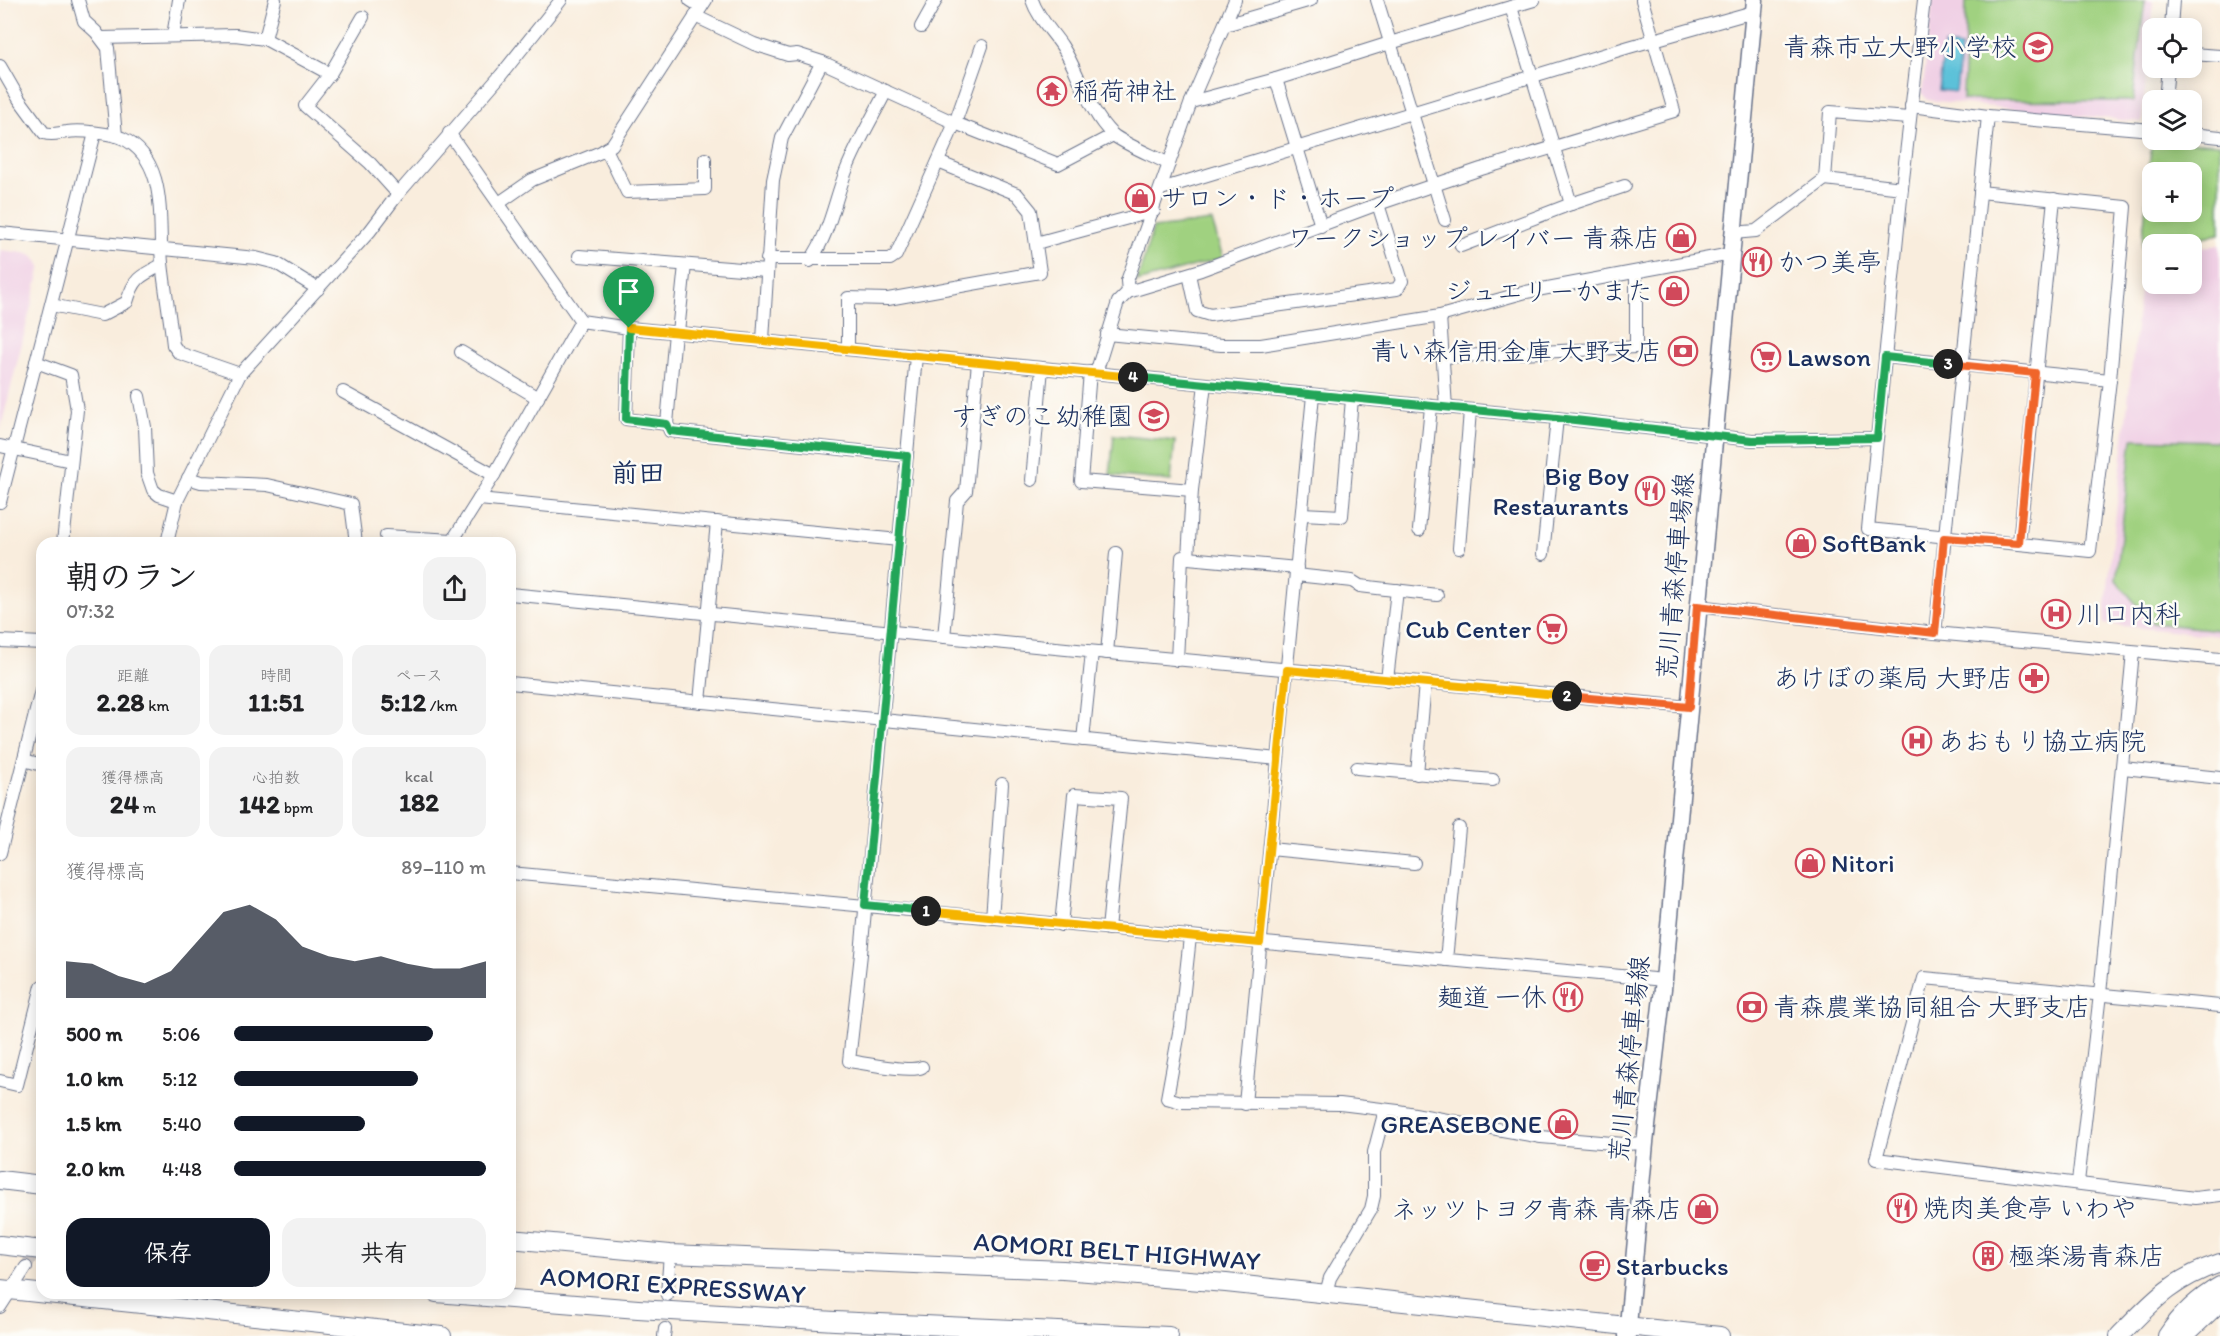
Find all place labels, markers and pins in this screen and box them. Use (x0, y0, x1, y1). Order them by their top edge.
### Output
place label: 青森市立大野小学校 (1783, 31, 2017, 63)
school or university icon: 青森市立大野小学校 (2022, 31, 2054, 63)
temple icon: 稲荷神社 (1036, 75, 1068, 107)
place label: 稲荷神社 (1073, 75, 1177, 107)
shop icon: サロン・ド・ホープ (1124, 182, 1156, 214)
place label: サロン・ド・ホープ (1161, 182, 1394, 214)
place label: ワークショップ レイバー 青森店 (1287, 222, 1660, 254)
shop icon: ワークショップ レイバー 青森店 (1665, 222, 1697, 254)
restaurant icon: かつ美亭 (1741, 246, 1773, 278)
place label: かつ美亭 (1778, 246, 1882, 278)
pin (603, 266, 654, 328)
place label: ジュエリーかまた (1445, 275, 1653, 307)
shop icon: ジュエリーかまた (1658, 275, 1690, 307)
place label: 青い森信用金庫 大野支店 (1370, 335, 1662, 367)
bank icon: 青い森信用金庫 大野支店 (1667, 335, 1699, 367)
supermarket icon: Lawson (1750, 341, 1782, 373)
place label: Lawson (1787, 341, 1871, 373)
pin: 3 (1933, 349, 1963, 379)
pin: 4 (1118, 362, 1148, 392)
place label: すぎのこ幼稚園 (951, 400, 1133, 432)
school or university icon: すぎのこ幼稚園 (1138, 400, 1170, 432)
place label: Big Boy Restaurants (1493, 460, 1629, 522)
restaurant icon: Big Boy Restaurants (1634, 475, 1666, 507)
shop icon: SoftBank (1785, 527, 1817, 559)
place label: SoftBank (1822, 527, 1926, 559)
hospital icon: 川口内科 (2040, 598, 2072, 630)
place label: 川口内科 (2077, 598, 2181, 630)
place label: Cub Center (1405, 613, 1532, 645)
supermarket icon: Cub Center (1536, 613, 1568, 645)
place label: あけぼの薬局 大野店 (1773, 662, 2013, 694)
pharmacy icon: あけぼの薬局 大野店 (2018, 662, 2050, 694)
pin: 2 (1552, 681, 1582, 711)
hospital icon: あおもり協立病院 (1901, 725, 1933, 757)
place label: あおもり協立病院 (1938, 725, 2146, 757)
shop icon: Nitori (1794, 847, 1826, 879)
place label: Nitori (1831, 847, 1895, 879)
pin: 1 (911, 896, 941, 926)
place label: 麺道 一休 (1437, 981, 1547, 1013)
restaurant icon: 麺道 一休 (1552, 981, 1584, 1013)
bank icon: 青森農業協同組合 大野支店 (1736, 991, 1768, 1023)
place label: 青森農業協同組合 大野支店 (1773, 991, 2091, 1023)
place label: GREASEBONE (1380, 1108, 1542, 1140)
shop icon: GREASEBONE (1547, 1108, 1579, 1140)
restaurant icon: 焼肉美食亭 いわや (1886, 1192, 1918, 1224)
place label: 焼肉美食亭 いわや (1923, 1192, 2137, 1224)
place label: ネッツトヨタ青森 青森店 (1391, 1193, 1682, 1225)
shop icon: ネッツトヨタ青森 青森店 (1687, 1193, 1719, 1225)
building icon: 極楽湯青森店 (1972, 1240, 2004, 1272)
place label: 極楽湯青森店 (2009, 1240, 2165, 1272)
cafe icon: Starbucks (1579, 1250, 1611, 1282)
place label: Starbucks (1616, 1250, 1729, 1282)

